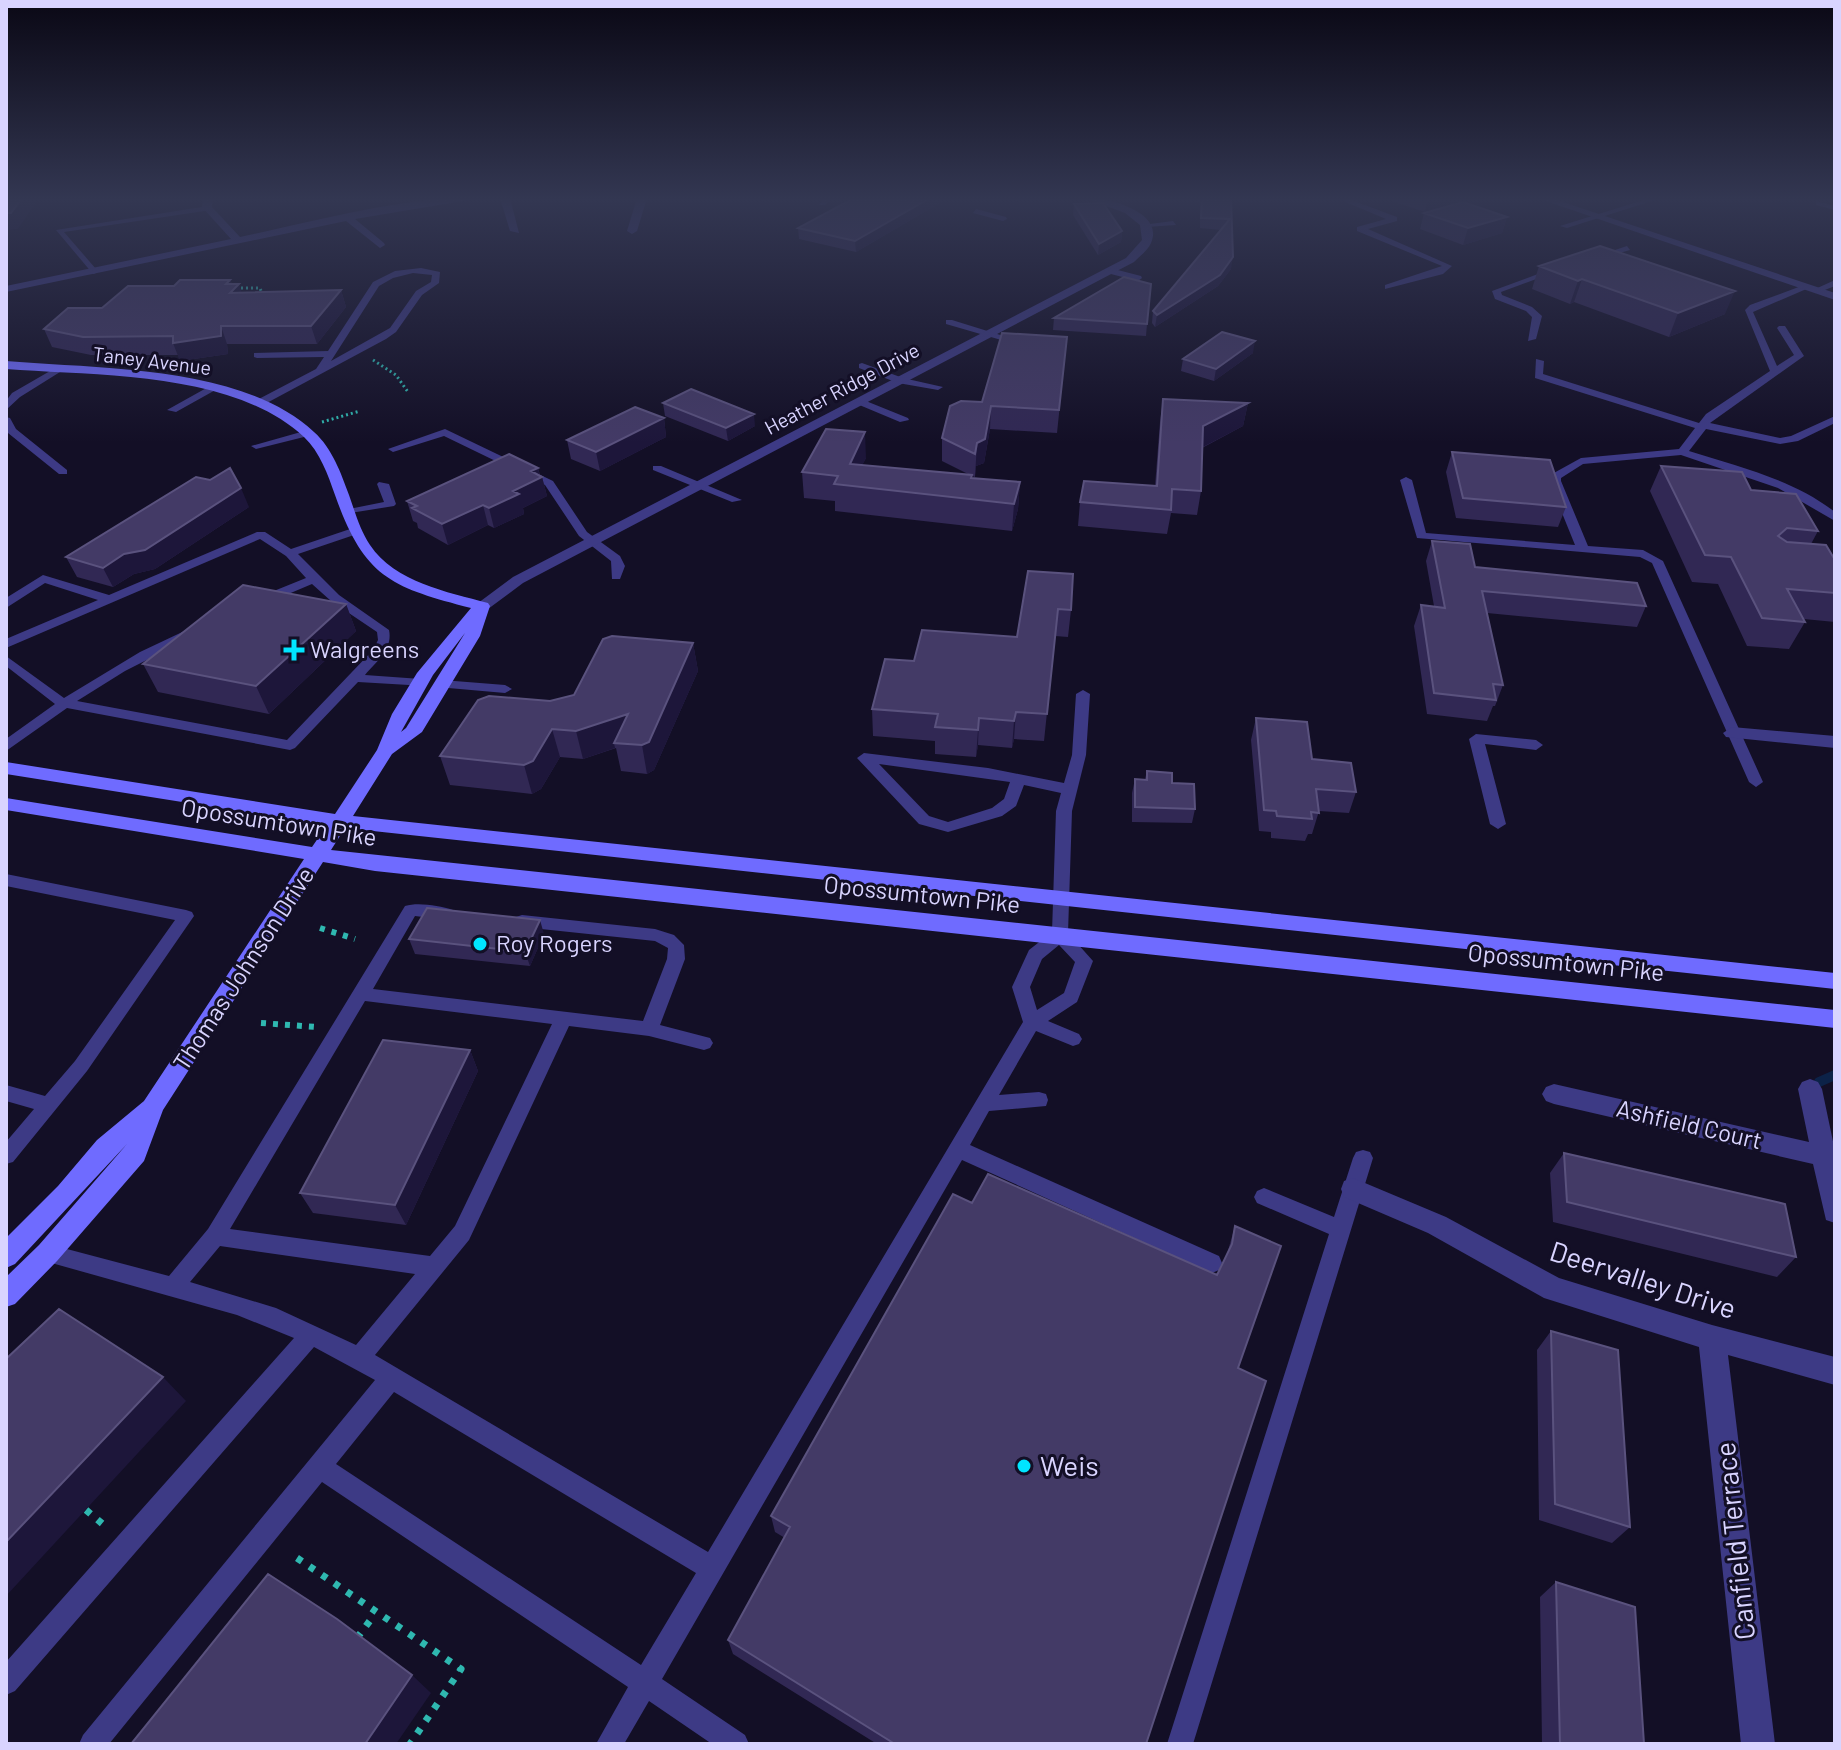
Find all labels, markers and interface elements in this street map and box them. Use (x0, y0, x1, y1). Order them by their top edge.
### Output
street label: Heather Ridge Drive (760, 337, 923, 439)
street label: Taney Avenue (92, 341, 213, 379)
place label: Walgreens (310, 634, 419, 663)
marker: Walgreens (285, 641, 303, 659)
street label: Opossumtown Pike (180, 792, 379, 851)
street label: Thomas Johnson Drive (166, 861, 319, 1075)
street label: Opossumtown Pike (823, 869, 1022, 918)
place label: Roy Rogers (496, 928, 613, 957)
marker: Roy Rogers (471, 935, 489, 953)
street label: Opossumtown Pike (1467, 937, 1666, 986)
street label: Ashfield Court (1614, 1093, 1765, 1154)
street label: Deervalley Drive (1546, 1233, 1741, 1325)
street label: Canfield Terrace (1707, 1441, 1761, 1642)
place label: Weis (1040, 1448, 1099, 1482)
marker: Weis (1015, 1457, 1033, 1475)

